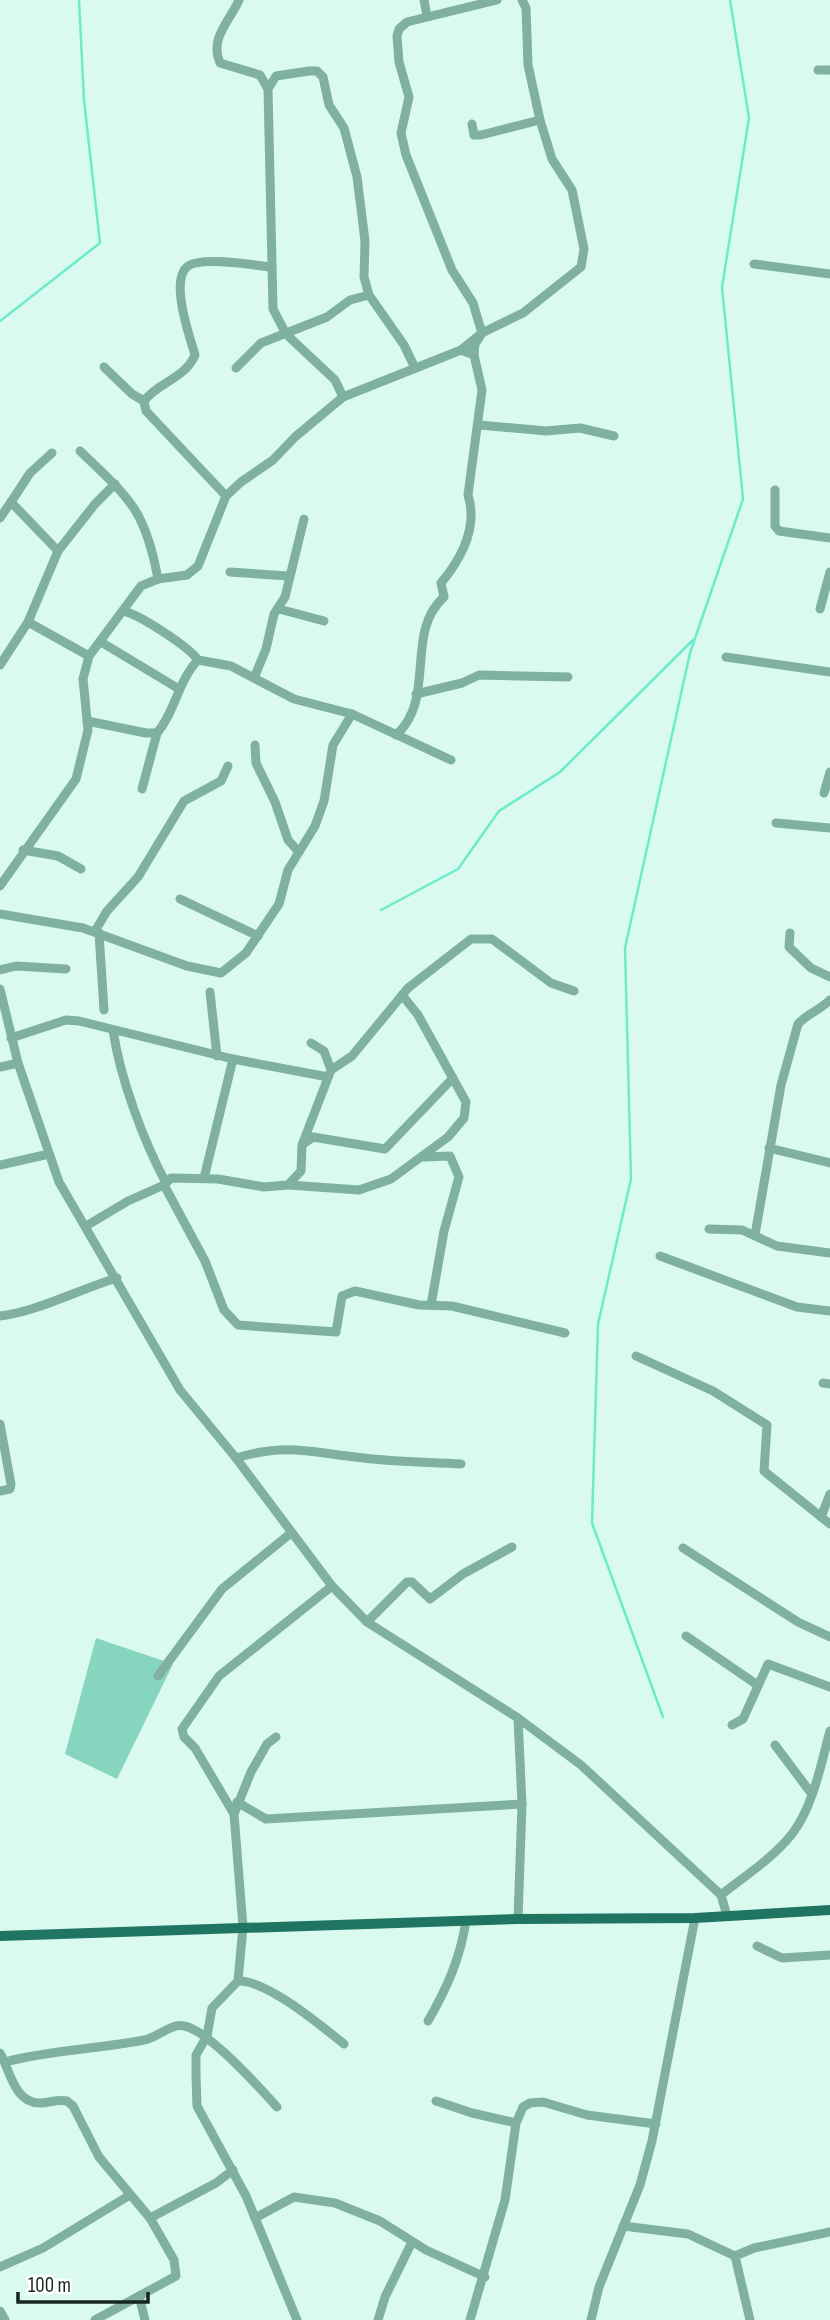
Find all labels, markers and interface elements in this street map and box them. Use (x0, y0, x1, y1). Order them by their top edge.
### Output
scale bar (18, 2260, 147, 2304)
text: 100 m (28, 2273, 71, 2298)

